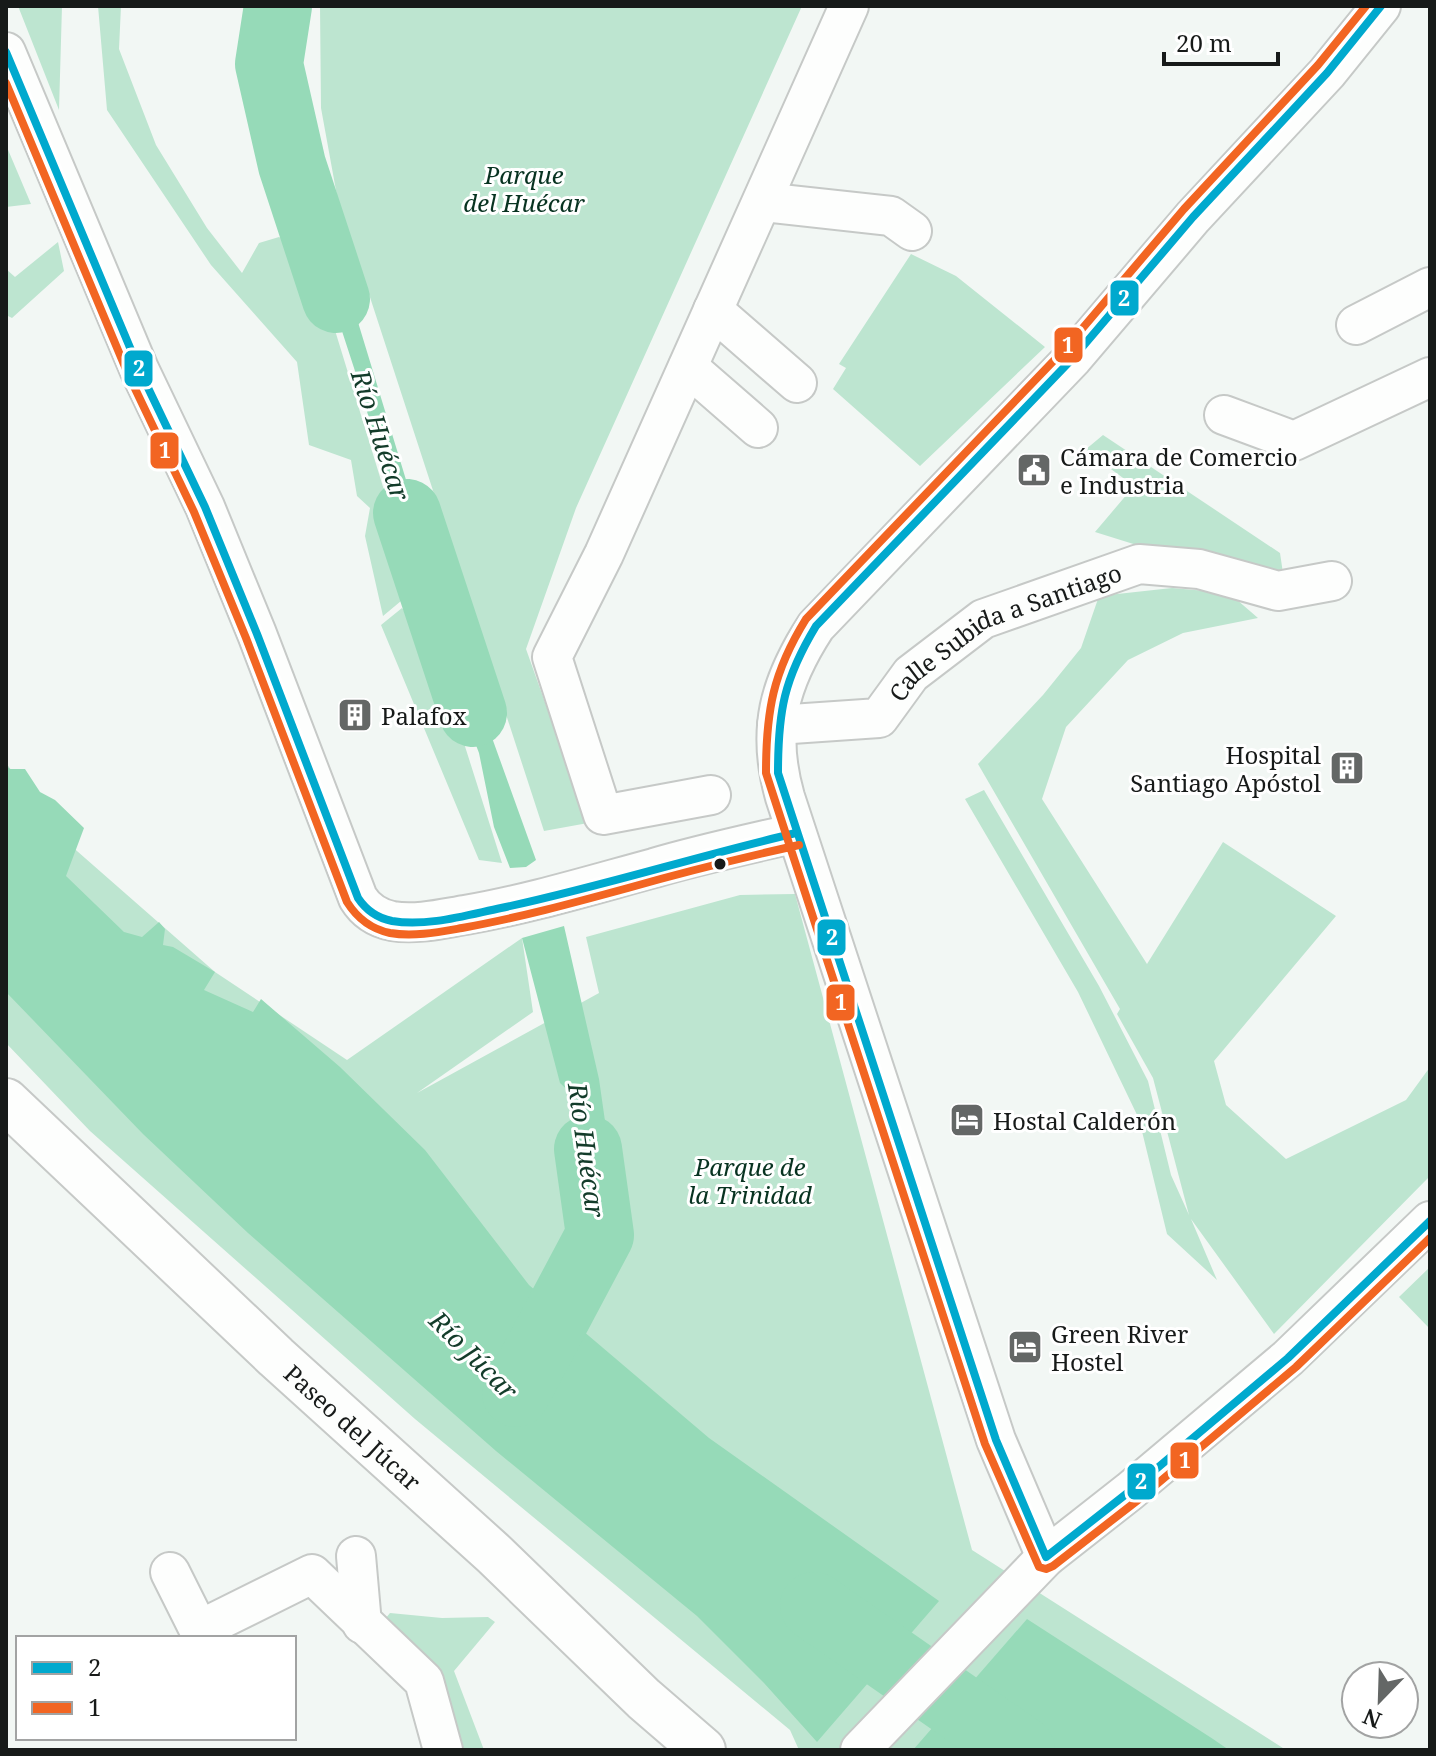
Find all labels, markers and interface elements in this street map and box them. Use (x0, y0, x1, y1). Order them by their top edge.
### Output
scale bar (1164, 16, 1278, 66)
text: 20 m (1176, 26, 1232, 59)
park label: Parque del Huécar (463, 158, 585, 219)
line badge: 2 (1109, 279, 1140, 317)
text: 2 (1118, 282, 1130, 312)
line badge: 1 (1053, 326, 1084, 364)
text: 1 (1062, 329, 1074, 359)
line badge: 2 (123, 349, 154, 388)
text: 2 (133, 352, 145, 382)
water label: Río Huécar (343, 364, 419, 506)
line badge: 1 (149, 431, 180, 470)
text: 1 (159, 434, 171, 464)
place label: Cámara de Comercio e Industria (1060, 440, 1298, 501)
public building icon: Cámara de Comercio e Industria (1015, 451, 1053, 489)
street label: Calle Subida a Santiago (880, 555, 1126, 708)
building icon: Palafox (336, 696, 374, 734)
place label: Palafox (381, 699, 467, 732)
place label: Hospital Santiago Apóstol (1130, 738, 1322, 799)
building icon: Hospital Santiago Apóstol (1328, 749, 1366, 787)
unlabelled marker (712, 856, 728, 872)
line badge: 2 (816, 918, 847, 957)
text: 2 (826, 921, 838, 951)
line badge: 1 (825, 983, 856, 1022)
text: 1 (835, 986, 847, 1016)
water label: Río Huécar (560, 1079, 614, 1221)
hotel icon: Hostal Calderón (948, 1101, 986, 1139)
place label: Hostal Calderón (993, 1104, 1176, 1137)
park label: Parque de la Trinidad (688, 1150, 812, 1211)
water label: Río Júcar (421, 1302, 527, 1408)
place label: Green River Hostel (1051, 1317, 1188, 1378)
hotel icon: Green River Hostel (1006, 1328, 1044, 1366)
street label: Paseo del Júcar (278, 1356, 429, 1497)
line badge: 1 (1169, 1441, 1200, 1480)
text: 1 (1179, 1444, 1191, 1474)
line badge: 2 (1126, 1462, 1157, 1501)
text: 2 (1135, 1465, 1147, 1495)
legend (16, 1636, 296, 1740)
text: 2 (88, 1650, 101, 1683)
north arrow (1340, 1660, 1420, 1740)
text: 1 (88, 1690, 101, 1723)
text: N (1358, 1702, 1386, 1737)

